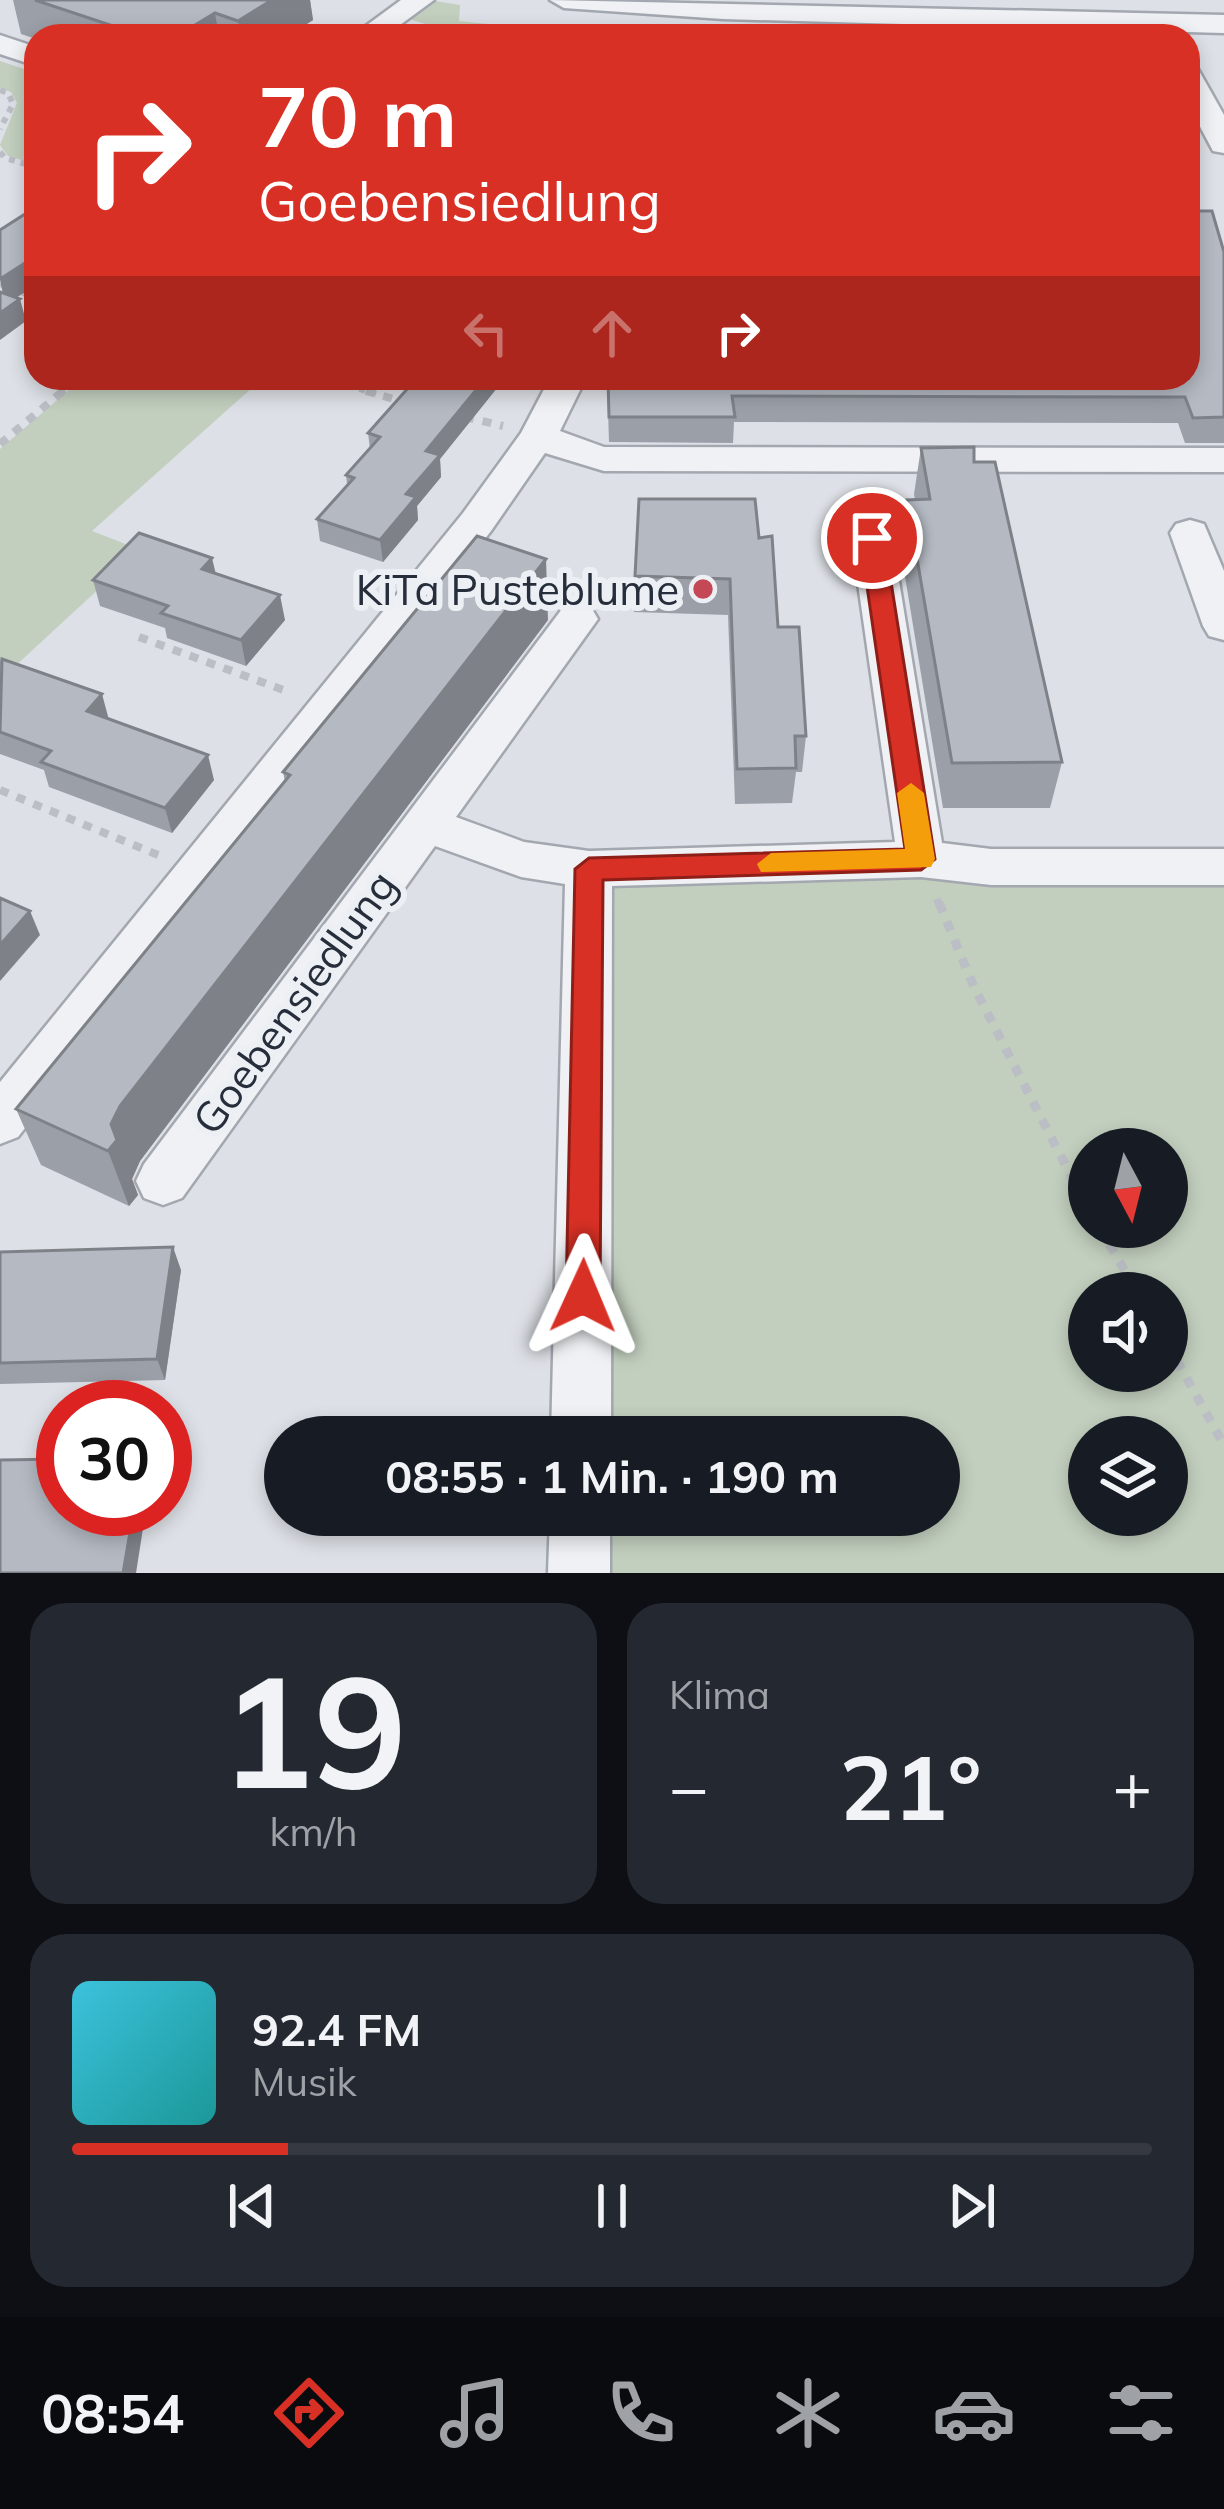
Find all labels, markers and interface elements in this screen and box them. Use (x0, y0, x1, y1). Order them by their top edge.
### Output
text: 70 m (258, 63, 457, 168)
icon: right (60, 72, 216, 228)
text: Goebensiedlung (258, 167, 661, 235)
icon: left (453, 300, 519, 366)
icon: ahead (579, 300, 645, 366)
icon: right (705, 300, 771, 366)
pin (821, 487, 923, 589)
icon: arrive (839, 505, 905, 571)
place label: KiTa Pusteblume (356, 563, 679, 616)
marker: KiTa Pusteblume (690, 576, 716, 602)
street label: Goebensiedlung (180, 860, 408, 1144)
north arrow (1068, 1128, 1188, 1248)
map controls (1068, 1128, 1188, 1536)
position arrow (520, 1233, 646, 1359)
button: sound (1068, 1272, 1188, 1392)
speed limit sign: 30 (36, 1380, 192, 1536)
button: layers (1068, 1416, 1188, 1536)
text: 08:55 · 1 Min. · 190 m (385, 1448, 839, 1504)
text: 19 (220, 1631, 407, 1827)
text: Klima (669, 1670, 770, 1719)
text: 21° (839, 1730, 982, 1843)
text: − (669, 1745, 709, 1828)
text: + (1112, 1745, 1152, 1828)
text: km/h (269, 1807, 358, 1856)
text: 92.4 FM (252, 2001, 421, 2057)
text: Musik (252, 2057, 357, 2106)
icon: previous (219, 2173, 285, 2239)
icon: pause (579, 2173, 645, 2239)
icon: next (939, 2173, 1005, 2239)
icon: directions (267, 2371, 351, 2455)
icon: music (433, 2371, 517, 2455)
icon: phone (599, 2371, 683, 2455)
icon: climate (766, 2371, 850, 2455)
icon: car (932, 2371, 1016, 2455)
icon: filters (1099, 2371, 1183, 2455)
text: 08:54 (41, 2379, 184, 2447)

